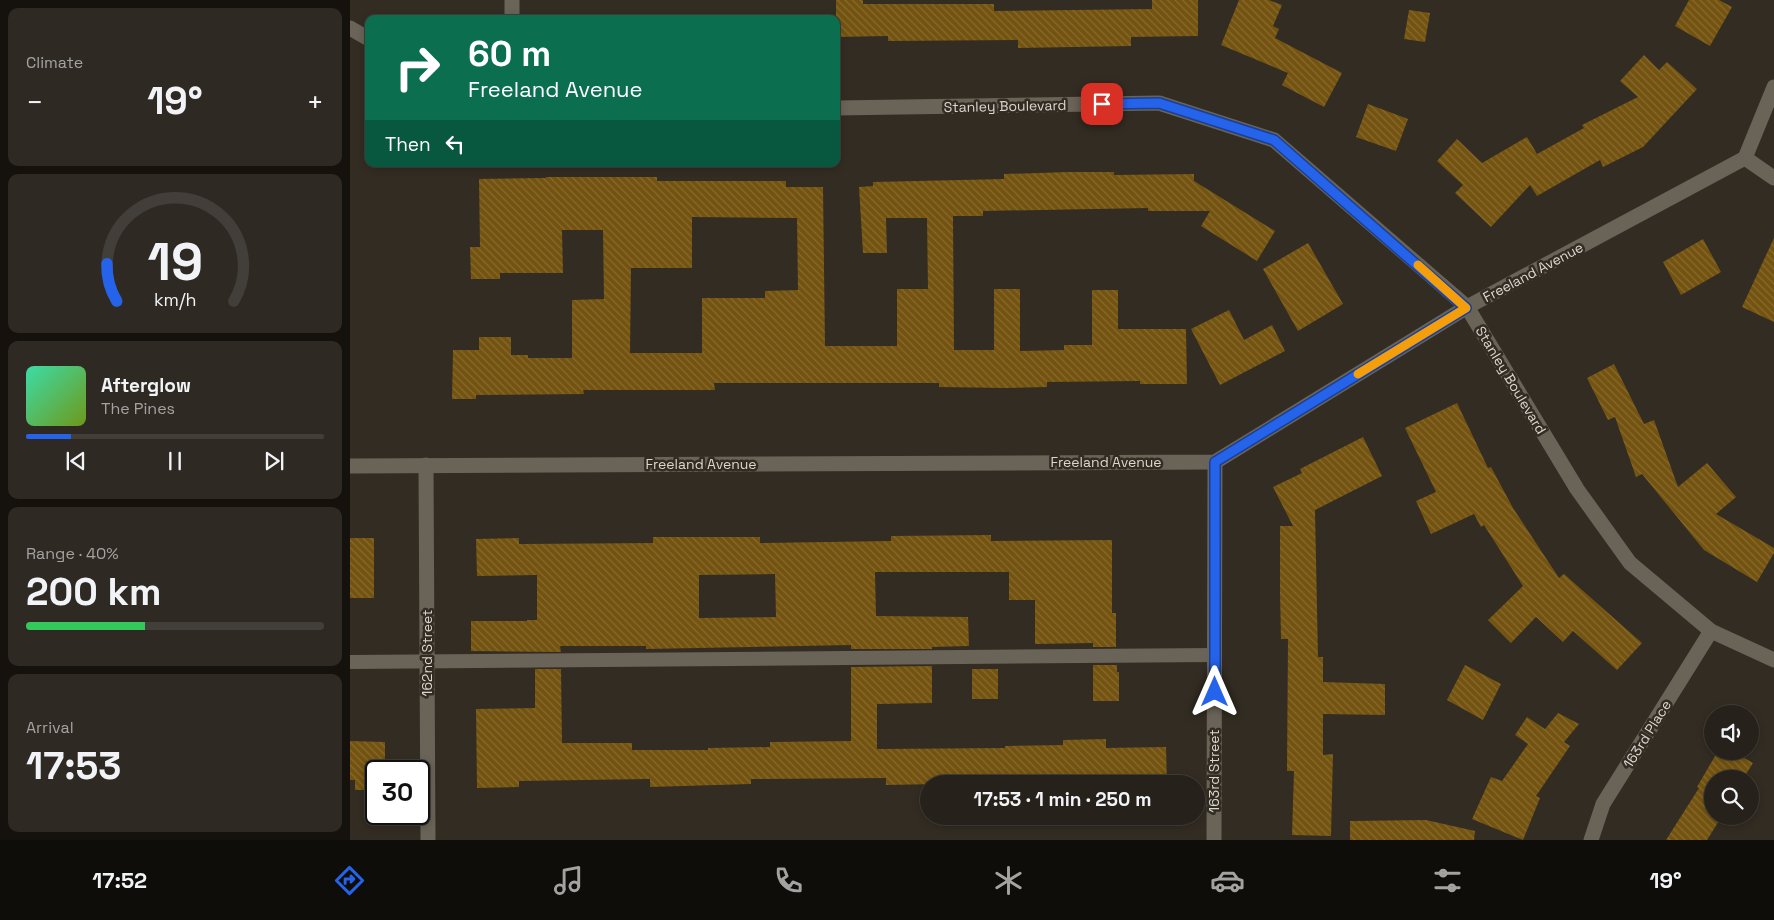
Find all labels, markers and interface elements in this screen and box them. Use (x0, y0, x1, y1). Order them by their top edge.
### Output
text: 60 m (468, 32, 551, 76)
icon: right (385, 35, 450, 100)
text: Climate (26, 52, 83, 73)
text: Freeland Avenue (468, 75, 643, 103)
text: 19° (147, 77, 203, 125)
pin (1081, 83, 1123, 125)
text: − (26, 84, 43, 120)
text: + (307, 84, 324, 120)
icon: arrive (1088, 90, 1116, 118)
street label: Stanley Boulevard (943, 96, 1067, 116)
icon: left (441, 130, 469, 158)
text: Then (385, 132, 431, 157)
text: 19 (147, 229, 203, 295)
street label: Freeland Avenue (1480, 238, 1586, 306)
text: km/h (154, 288, 196, 311)
street label: Stanley Boulevard (1472, 323, 1550, 437)
text: Afterglow (101, 373, 191, 398)
text: The Pines (101, 398, 175, 419)
icon: previous (62, 447, 90, 475)
icon: pause (161, 447, 189, 475)
icon: next (260, 447, 288, 475)
street label: Freeland Avenue (1050, 453, 1162, 471)
street label: Freeland Avenue (645, 455, 757, 473)
text: Range · 40% (26, 543, 119, 564)
text: 200 km (26, 568, 161, 616)
street label: 162nd Street (418, 610, 436, 696)
position arrow (1188, 665, 1240, 717)
street label: 163rd Place (1619, 697, 1675, 771)
map controls (1704, 705, 1759, 825)
button: sound (1704, 705, 1759, 760)
text: Arrival (26, 717, 74, 738)
street label: 163rd Street (1205, 729, 1223, 813)
text: 17:53 (26, 742, 121, 790)
speed limit sign: 30 (365, 760, 430, 825)
button: search (1704, 770, 1759, 825)
text: 17:53 · 1 min · 250 m (974, 787, 1151, 812)
icon: directions (332, 863, 367, 898)
icon: music (551, 863, 586, 898)
icon: phone (771, 863, 806, 898)
icon: climate (991, 863, 1026, 898)
icon: car (1210, 863, 1245, 898)
icon: filters (1430, 863, 1465, 898)
text: 17:52 (92, 866, 147, 894)
text: 19° (1649, 866, 1682, 894)

